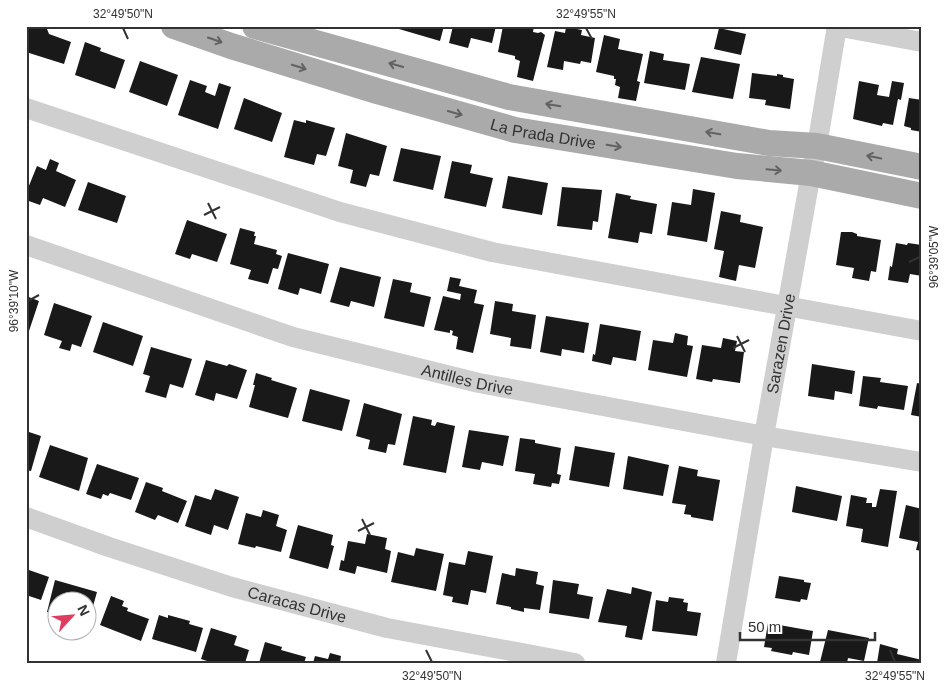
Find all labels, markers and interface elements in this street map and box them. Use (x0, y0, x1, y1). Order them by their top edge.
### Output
text: 32°49'50"N (93, 7, 153, 21)
text: 32°49'55"N (556, 7, 616, 21)
one-way arrow (206, 36, 222, 45)
one-way arrow (388, 60, 404, 70)
one-way arrow (291, 62, 307, 72)
one-way arrow (546, 99, 562, 109)
one-way arrow (446, 109, 462, 118)
street label: La Prada Drive (489, 116, 597, 152)
one-way arrow (706, 128, 722, 138)
one-way arrow (605, 142, 621, 152)
one-way arrow (866, 152, 882, 162)
one-way arrow (766, 165, 782, 175)
text: 96°39'05"W (927, 225, 941, 288)
text: 96°39'10"W (7, 269, 21, 332)
street label: Sarazen Drive (764, 292, 798, 395)
street label: Antilles Drive (420, 361, 515, 398)
street label: Caracas Drive (246, 584, 348, 626)
north arrow (48, 592, 98, 642)
text: N (74, 602, 93, 618)
scale bar (740, 609, 876, 641)
text: 50 m (748, 618, 781, 635)
text: 32°49'50"N (402, 669, 462, 683)
text: 32°49'55"N (865, 669, 925, 683)

